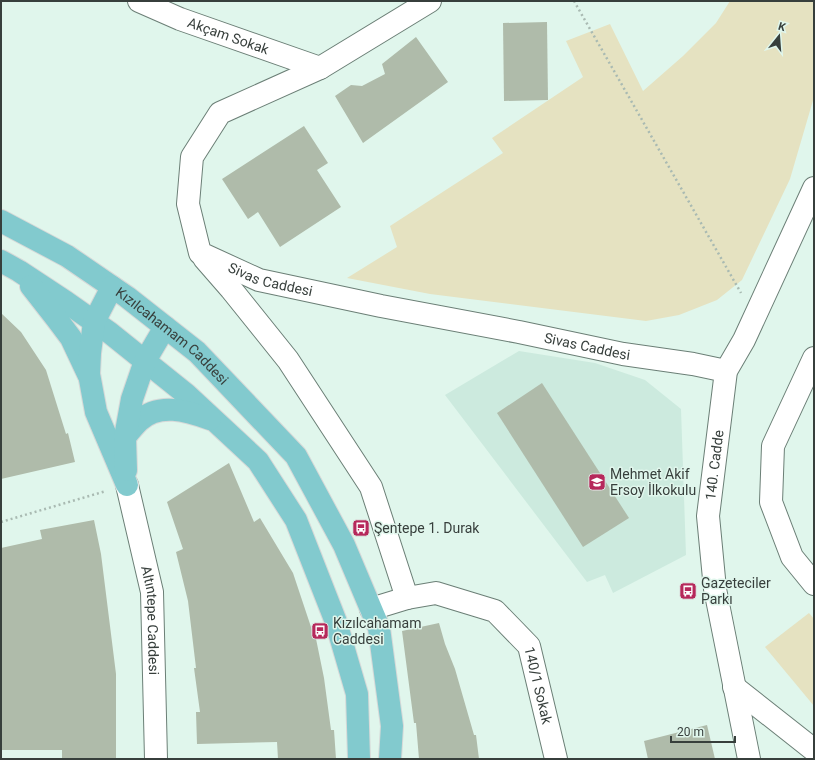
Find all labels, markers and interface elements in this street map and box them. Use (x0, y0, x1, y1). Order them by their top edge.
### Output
street label: Akçam Sokak (186, 14, 272, 58)
north arrow (759, 16, 799, 56)
text: K (777, 20, 788, 34)
street label: Sivas Caddesi (226, 259, 314, 299)
street label: Kızılcahamam Caddesi (113, 284, 232, 388)
street label: Sivas Caddesi (543, 330, 631, 363)
street label: 140. Cadde (702, 429, 727, 501)
place label: Mehmet Akif Ersoy İlkokulu (610, 466, 696, 498)
school or university icon: Mehmet Akif Ersoy İlkokulu (587, 472, 607, 492)
bus stop icon: Şentepe 1. Durak (351, 518, 371, 538)
place label: Şentepe 1. Durak (374, 520, 480, 536)
street label: Altıntepe Caddesi (138, 564, 162, 675)
place label: Gazeteciler Parkı (701, 575, 771, 607)
bus stop icon: Gazeteciler Parkı (678, 581, 698, 601)
place label: Kızılcahamam Caddesi (333, 615, 422, 647)
bus stop icon: Kızılcahamam Caddesi (310, 621, 330, 641)
street label: 140/1 Sokak (521, 645, 556, 726)
scale bar (671, 718, 735, 744)
text: 20 m (677, 725, 704, 739)

